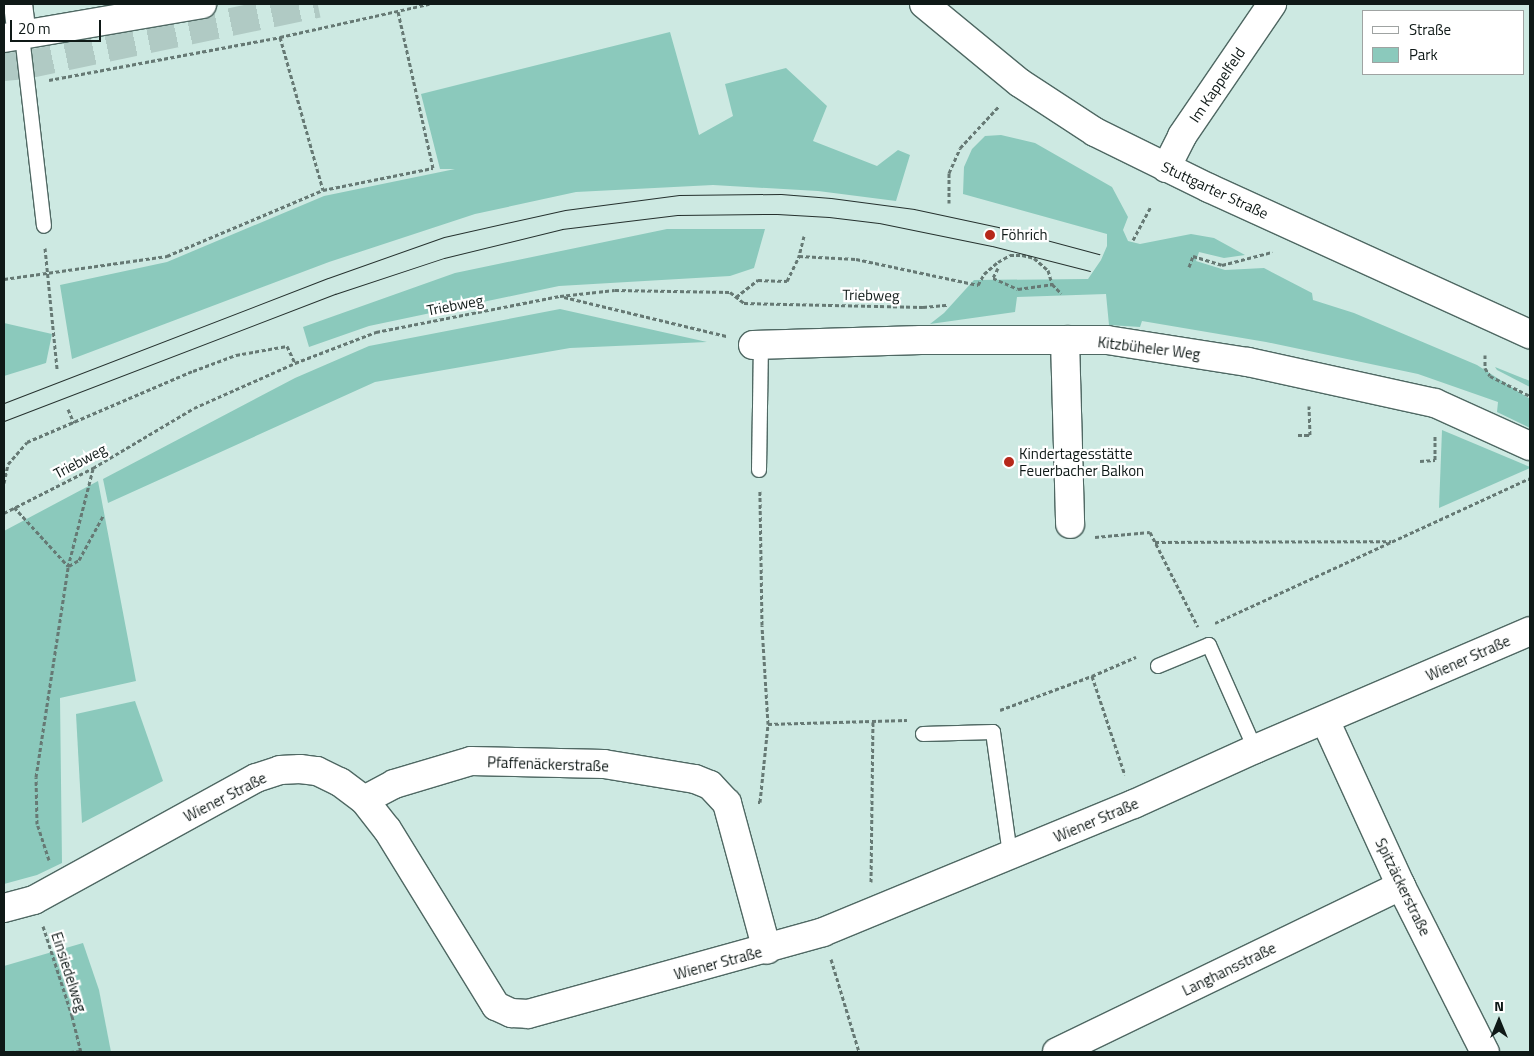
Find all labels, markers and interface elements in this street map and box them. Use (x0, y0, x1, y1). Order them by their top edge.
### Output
scale bar (12, 10, 104, 42)
legend (1362, 10, 1524, 75)
text: 20 m (18, 17, 51, 40)
text: Straße (1409, 18, 1451, 41)
text: Park (1409, 43, 1438, 66)
street label: Im Kappelfeld (1185, 44, 1249, 126)
street label: Stuttgarter Straße (1159, 157, 1271, 223)
place label: Föhrich (1001, 226, 1048, 244)
marker: Föhrich (983, 228, 997, 242)
street label: Triebweg (842, 286, 900, 304)
street label: Triebweg (425, 291, 485, 319)
street label: Kitzbüheler Weg (1097, 333, 1201, 363)
street label: Triebweg (51, 440, 109, 482)
place label: Kindertagesstätte Feuerbacher Balkon (1019, 444, 1144, 479)
marker: Kindertagesstätte Feuerbacher Balkon (1003, 456, 1015, 468)
street label: Wiener Straße (1423, 631, 1513, 685)
street label: Pfaffenäckerstraße (487, 753, 609, 775)
street label: Wiener Straße (181, 768, 269, 826)
street label: Wiener Straße (1051, 794, 1141, 846)
street label: Spitzäckerstraße (1372, 835, 1434, 939)
street label: Einsiedelweg (48, 930, 90, 1014)
street label: Langhansstraße (1179, 939, 1279, 999)
street label: Wiener Straße (672, 943, 764, 983)
text: N (1494, 995, 1504, 1016)
north arrow (1474, 996, 1524, 1046)

